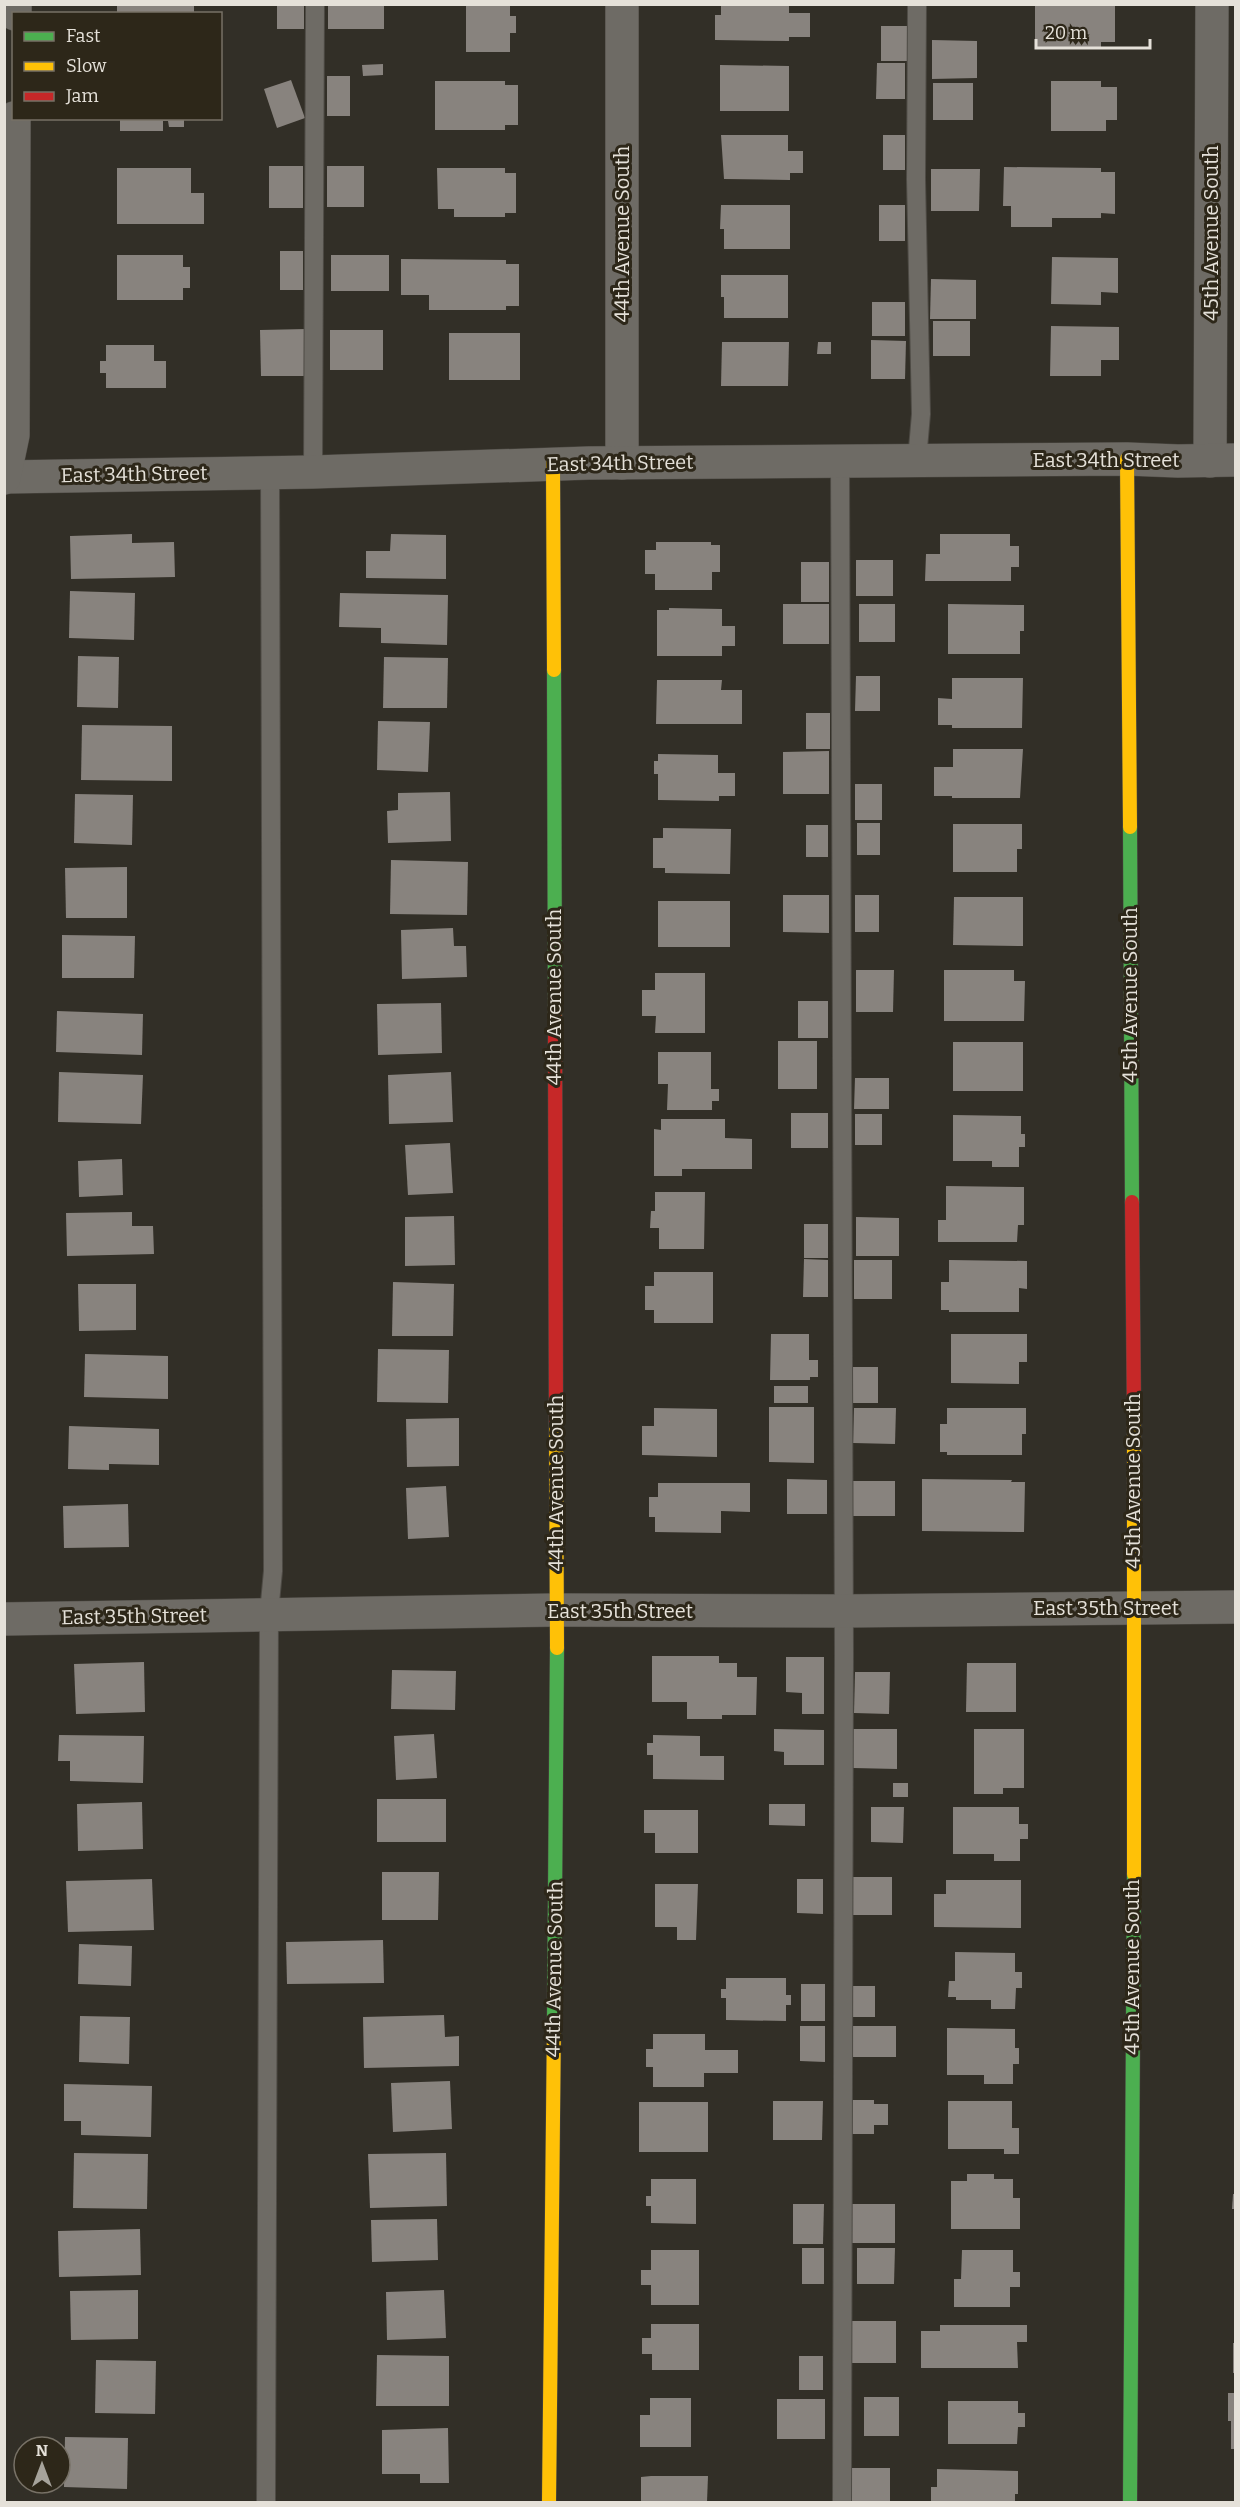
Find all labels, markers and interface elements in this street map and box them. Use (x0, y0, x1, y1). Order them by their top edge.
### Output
legend (12, 12, 222, 120)
scale bar (1036, 12, 1150, 50)
text: 20 m (1045, 22, 1087, 44)
text: Fast (66, 25, 101, 47)
text: Slow (66, 55, 107, 77)
text: Jam (65, 85, 99, 107)
street label: 44th Avenue South (610, 145, 634, 322)
street label: 45th Avenue South (1199, 145, 1223, 321)
street label: East 34th Street (1033, 448, 1179, 472)
street label: East 34th Street (546, 450, 694, 476)
street label: East 34th Street (60, 461, 208, 487)
street label: 45th Avenue South (1118, 907, 1142, 1083)
street label: 44th Avenue South (542, 908, 566, 1085)
street label: 45th Avenue South (1121, 1393, 1145, 1569)
street label: 44th Avenue South (544, 1394, 568, 1571)
street label: East 35th Street (1033, 1596, 1179, 1620)
street label: East 35th Street (547, 1599, 693, 1623)
street label: East 35th Street (61, 1603, 207, 1629)
street label: 45th Avenue South (1120, 1879, 1144, 2055)
street label: 44th Avenue South (540, 1880, 568, 2057)
north arrow (12, 2435, 72, 2495)
text: N (36, 2441, 48, 2460)

